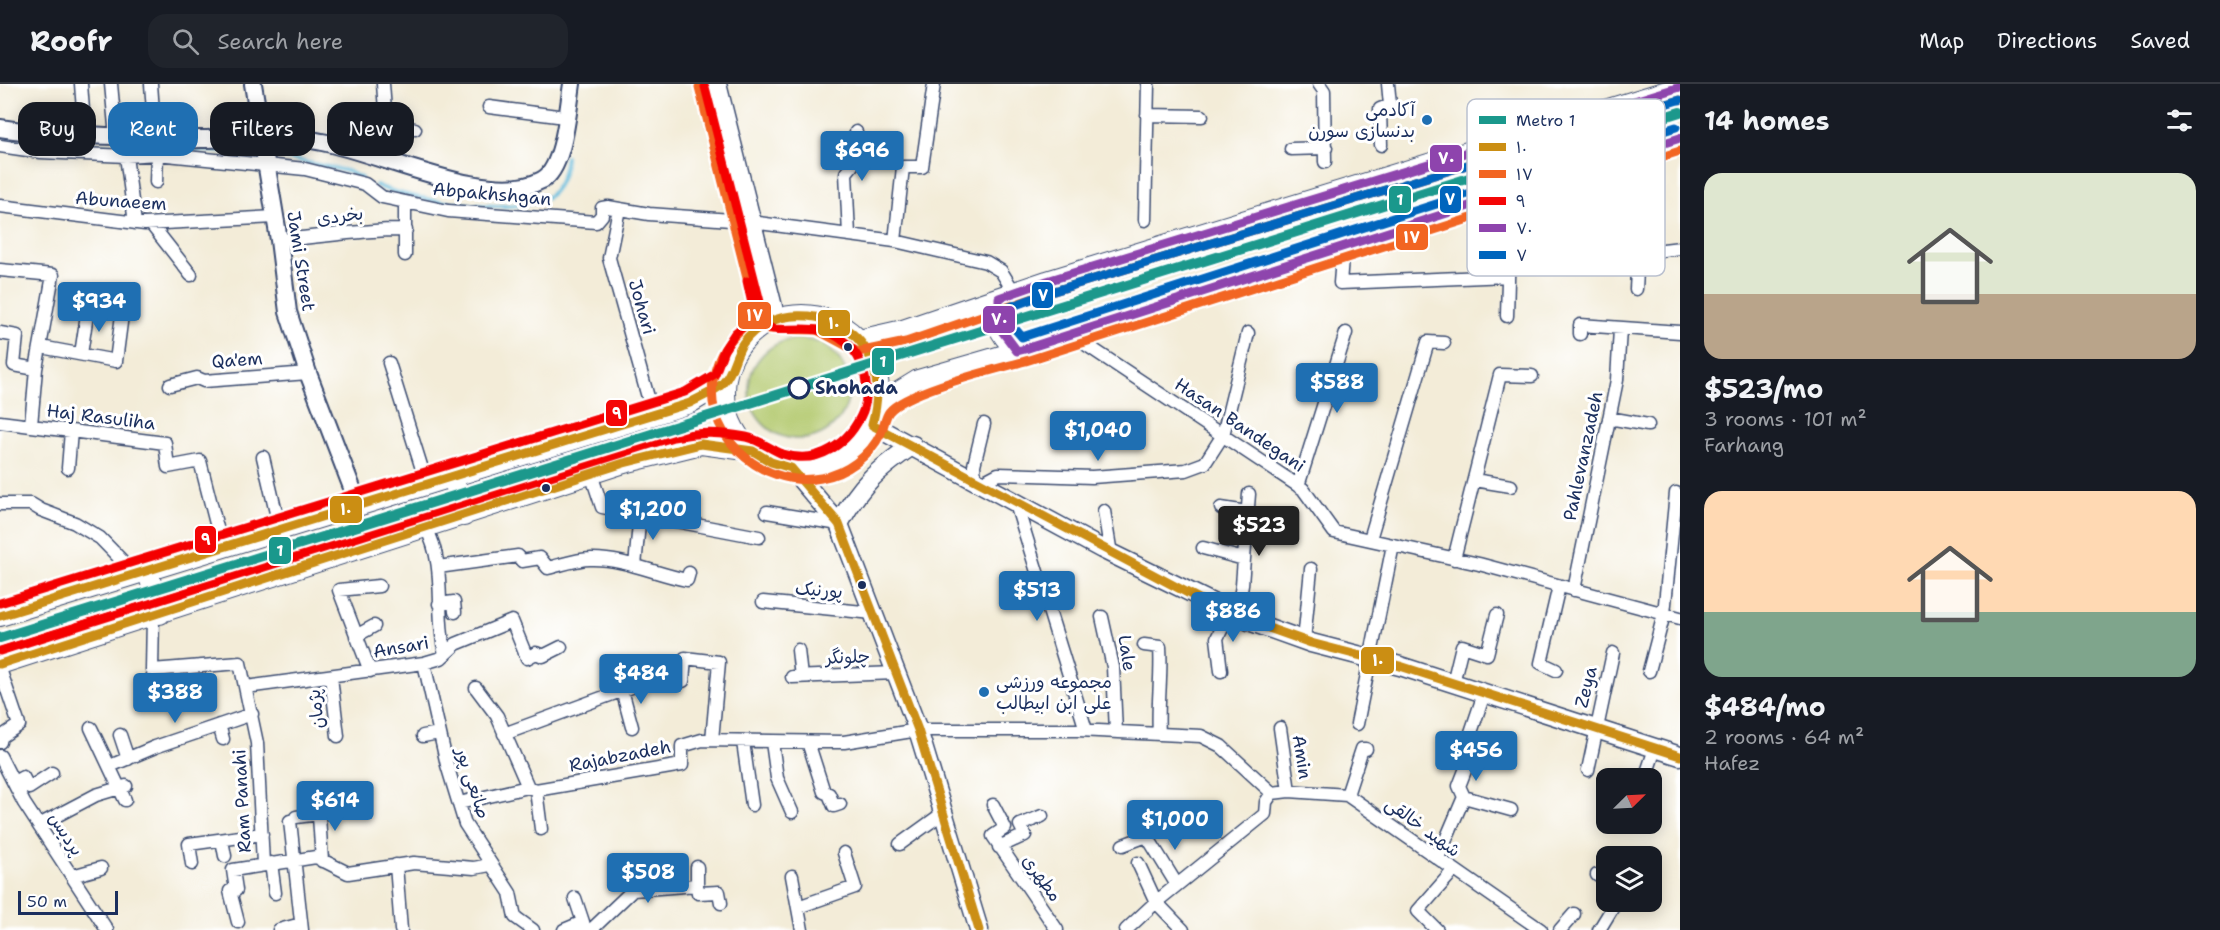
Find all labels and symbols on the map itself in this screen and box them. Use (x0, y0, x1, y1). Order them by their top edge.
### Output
place label: آکادمی بدنسازی سورن (1308, 98, 1417, 143)
legend (1467, 99, 1665, 276)
text: Metro 1 (1516, 110, 1575, 131)
marker: آکادمی بدنسازی سورن (1420, 113, 1434, 127)
pin: $696 (826, 131, 898, 182)
text: ۱۰ (1516, 137, 1527, 158)
line badge: ۷۰ (1429, 144, 1463, 173)
text: ۷۰ (1437, 148, 1455, 169)
text: ۱۷ (1516, 164, 1533, 185)
street label: Abpakhshgan (432, 177, 552, 211)
line badge: 1 (1388, 185, 1412, 214)
line badge: ۷ (1439, 185, 1462, 214)
street label: Abunaeem (74, 186, 168, 216)
text: 1 (1396, 189, 1404, 210)
text: ۷ (1444, 189, 1456, 210)
text: ۹ (1516, 191, 1526, 212)
street label: بخردی (315, 201, 365, 231)
street label: Jami Street (281, 209, 321, 313)
text: ۷۰ (1516, 218, 1533, 239)
line badge: ۱۷ (1395, 223, 1429, 251)
text: ۱۷ (1403, 227, 1421, 248)
text: ۷ (1516, 245, 1527, 266)
street label: Johari (623, 277, 661, 337)
line badge: ۷ (1031, 281, 1054, 309)
pin: $934 (63, 282, 135, 333)
text: ۷ (1037, 285, 1049, 306)
line badge: ۱۷ (737, 301, 772, 330)
text: ۱۷ (746, 305, 764, 326)
line badge: ۷۰ (982, 305, 1016, 334)
line badge: ۱۰ (817, 309, 851, 337)
text: ۷۰ (990, 309, 1008, 330)
text: ۱۰ (828, 313, 840, 334)
unlabelled marker (842, 341, 854, 353)
street label: Qa'em (211, 346, 263, 374)
line badge: 1 (871, 347, 895, 376)
text: 1 (879, 351, 887, 372)
pin: $588 (1301, 363, 1373, 414)
street label: Hasan Bandegani (1170, 372, 1310, 478)
place label: Shohada (815, 376, 898, 400)
marker: Shohada (788, 377, 810, 399)
street label: Pahlevanzadeh (1558, 389, 1608, 523)
street label: Haj Rasuliha (45, 398, 157, 436)
line badge: ۹ (605, 399, 628, 427)
text: ۹ (612, 403, 622, 424)
pin: $1,040 (1049, 411, 1147, 462)
unlabelled marker (540, 482, 552, 494)
pin: $1,200 (604, 490, 702, 541)
line badge: ۱۰ (329, 495, 363, 524)
text: ۱۰ (340, 499, 352, 520)
pin: $523 (1223, 506, 1295, 557)
line badge: ۹ (194, 525, 217, 554)
text: ۹ (201, 529, 211, 550)
line badge: 1 (268, 536, 292, 565)
text: 1 (276, 540, 284, 561)
pin: $513 (1001, 571, 1073, 622)
street label: پورنیک (794, 576, 844, 604)
unlabelled marker (856, 579, 868, 591)
pin: $886 (1197, 592, 1269, 643)
street label: Ansari (371, 630, 431, 664)
street label: Lale (1112, 633, 1142, 673)
street label: چلونگر (823, 644, 871, 670)
line badge: ۱۰ (1360, 646, 1395, 675)
text: ۱۰ (1372, 650, 1384, 671)
pin: $484 (605, 654, 677, 705)
street label: Zeya (1569, 664, 1603, 710)
place label: مجموعه ورزشی علی ابن ابیطالب (996, 670, 1112, 715)
pin: $388 (139, 673, 211, 724)
marker: مجموعه ورزشی علی ابن ابیطالب (977, 685, 991, 699)
street label: پژمان (302, 688, 330, 730)
pin: $456 (1440, 731, 1512, 782)
street label: Amin (1287, 733, 1317, 781)
street label: Rajabzadeh (567, 734, 673, 778)
street label: صانعی پور (450, 742, 496, 822)
street label: Ram Panahi (227, 749, 257, 853)
north arrow (1596, 768, 1662, 834)
pin: $614 (299, 781, 371, 832)
street label: شهید خالقی (1381, 792, 1465, 862)
pin: $1,000 (1126, 800, 1224, 851)
street label: پردیس (43, 808, 89, 860)
street label: مطهری (1017, 850, 1067, 906)
pin: $508 (612, 853, 684, 904)
scale bar (18, 888, 118, 916)

